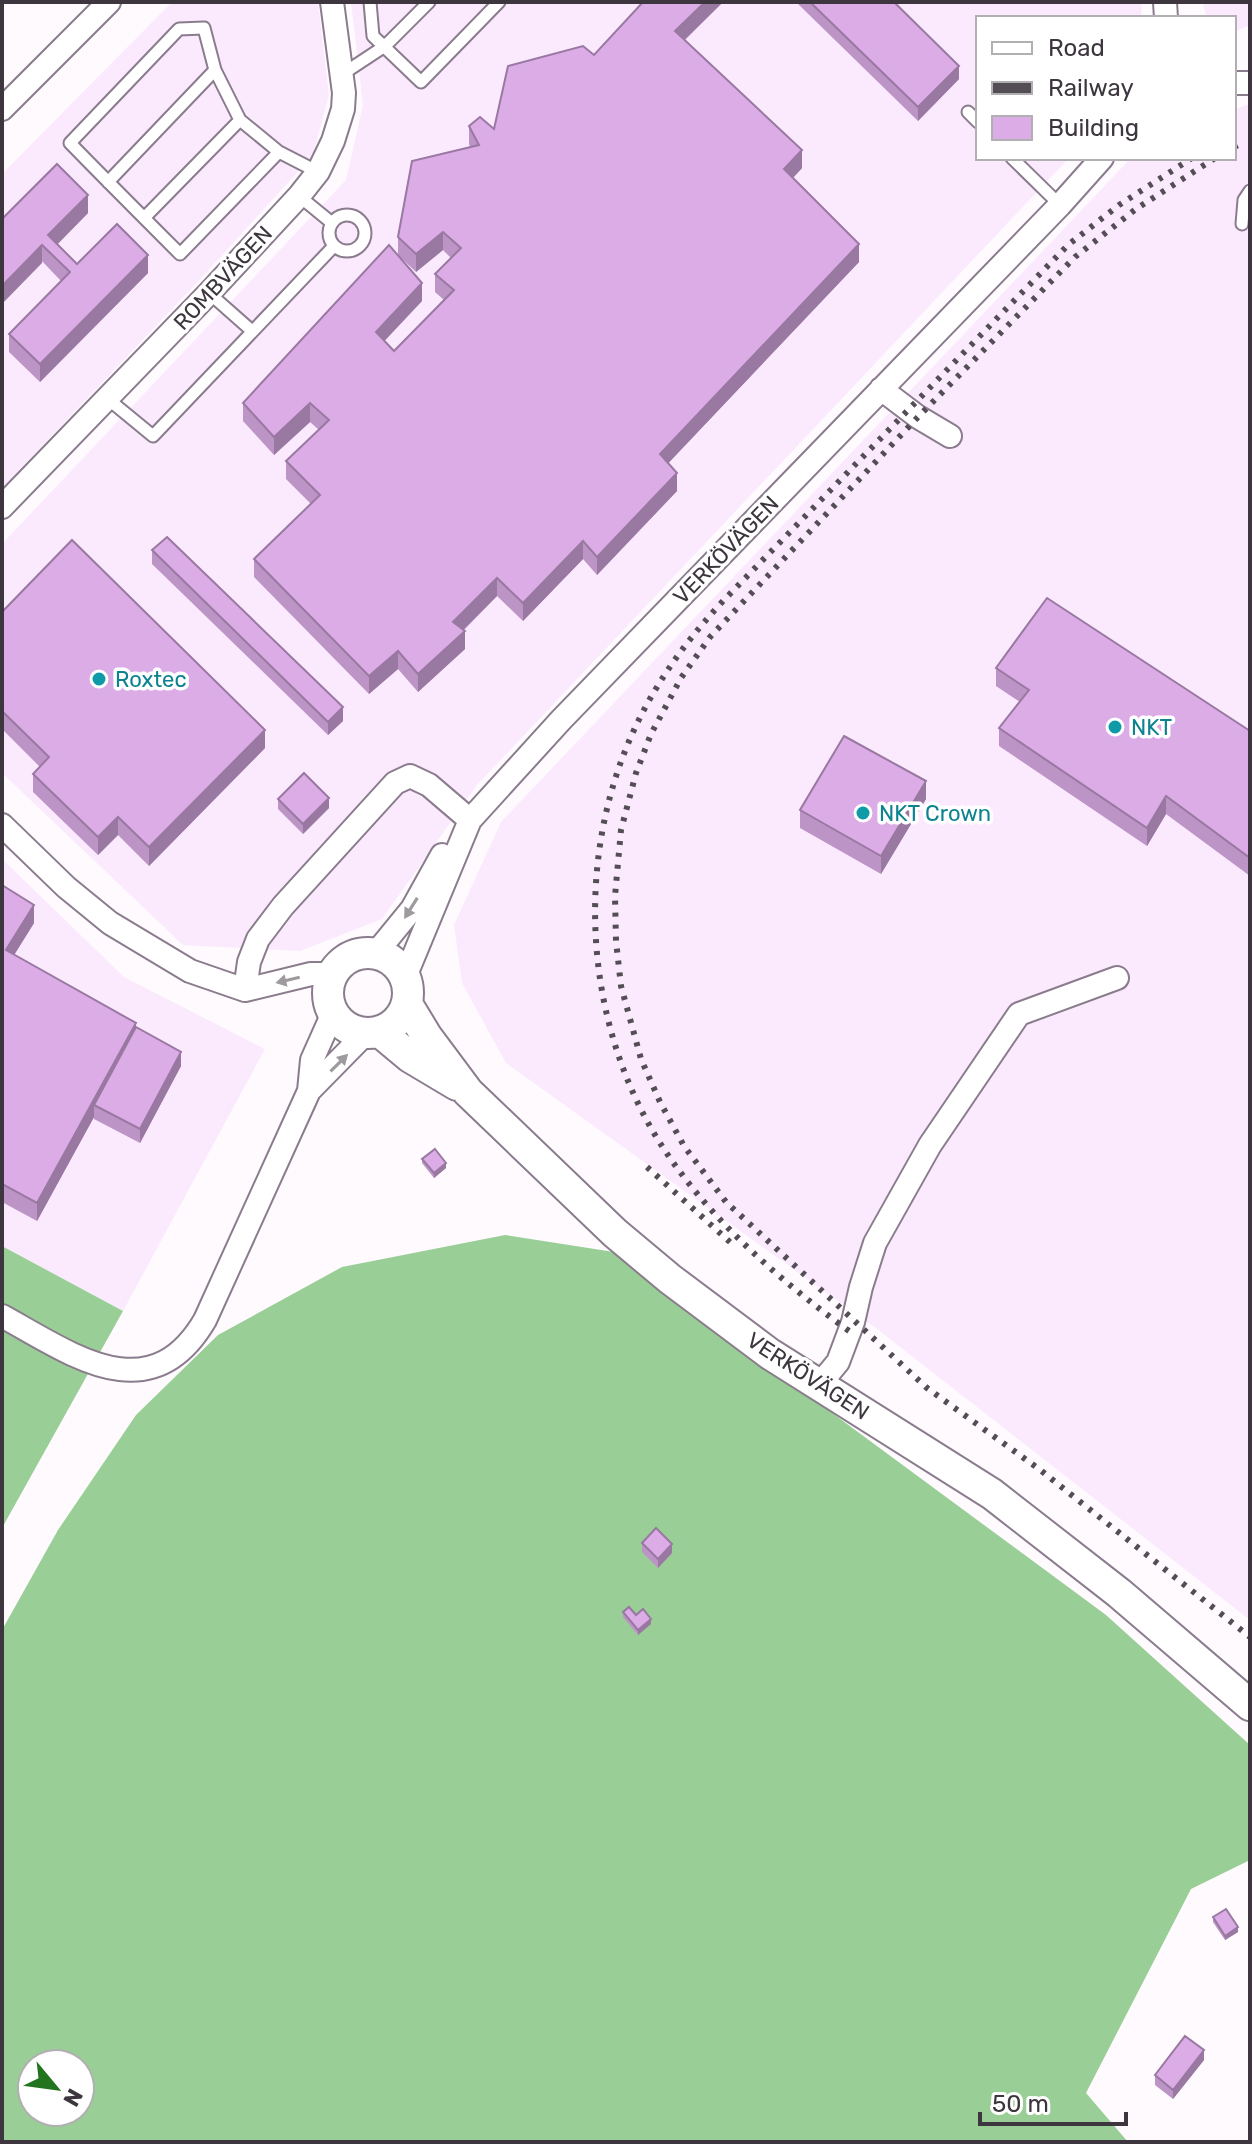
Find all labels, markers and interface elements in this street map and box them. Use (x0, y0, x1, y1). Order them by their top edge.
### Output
legend (976, 16, 1236, 160)
text: Road (1048, 34, 1105, 62)
text: Railway (1048, 74, 1134, 102)
text: Building (1048, 114, 1139, 142)
street label: ROMBVÄGEN (168, 220, 278, 336)
street label: VERKÖVÄGEN (668, 490, 784, 610)
place label: Roxtec (115, 666, 187, 693)
marker: Roxtec (90, 670, 108, 688)
place label: NKT (1131, 714, 1173, 741)
marker: NKT (1106, 718, 1124, 736)
place label: NKT Crown (879, 800, 991, 827)
marker: NKT Crown (854, 804, 872, 822)
one-way arrow (404, 897, 418, 919)
one-way arrow (276, 974, 301, 987)
one-way arrow (329, 1054, 348, 1073)
street label: VERKÖVÄGEN (742, 1326, 874, 1426)
north arrow (16, 2048, 96, 2128)
scale bar (980, 2076, 1126, 2126)
text: N (57, 2084, 89, 2111)
text: 50 m (992, 2090, 1049, 2118)

